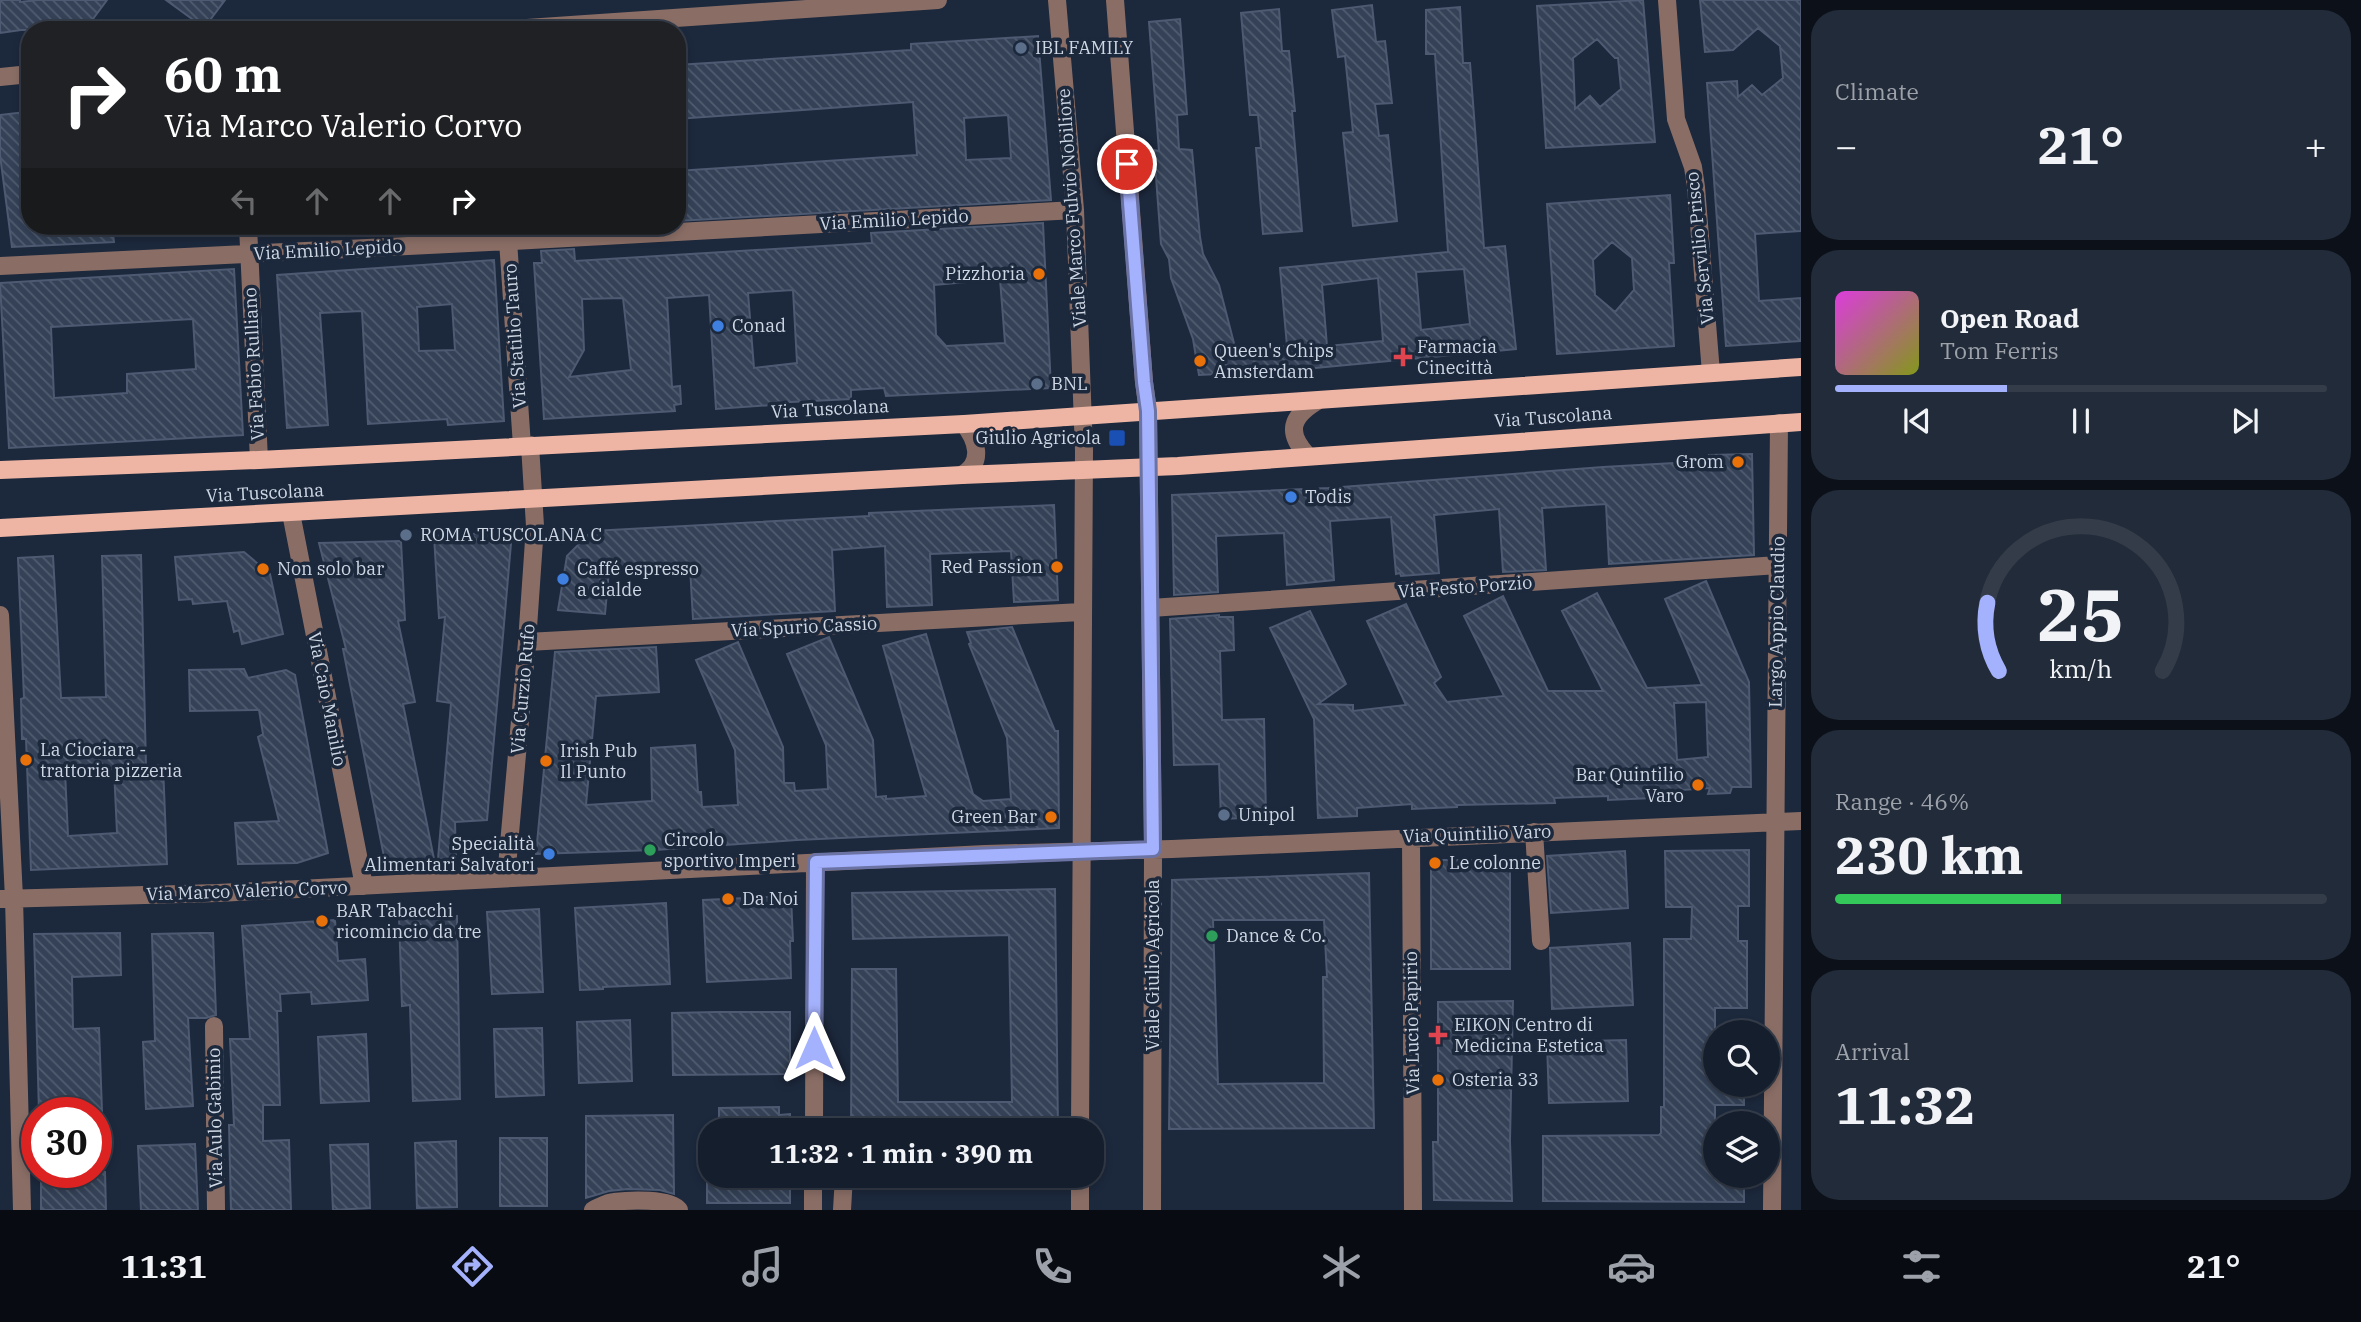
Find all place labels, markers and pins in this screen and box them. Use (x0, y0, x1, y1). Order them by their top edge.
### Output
place label: IBL FAMILY (1035, 36, 1134, 59)
marker: IBL FAMILY (1013, 40, 1029, 56)
pin (1097, 134, 1157, 194)
place label: Pizzhoria (945, 262, 1025, 285)
marker: Pizzhoria (1031, 266, 1047, 282)
place label: Conad (732, 314, 786, 337)
marker: Conad (710, 318, 726, 334)
place label: Farmacia Cinecittà (1417, 335, 1497, 379)
place label: Queen's Chips Amsterdam (1214, 339, 1334, 383)
marker: Farmacia Cinecittà (1395, 349, 1411, 365)
marker: Queen's Chips Amsterdam (1192, 353, 1208, 369)
place label: BNL (1051, 372, 1088, 395)
marker: BNL (1029, 376, 1045, 392)
place label: Giulio Agricola (976, 426, 1101, 449)
marker: Giulio Agricola (1107, 428, 1127, 448)
place label: Grom (1676, 450, 1724, 473)
marker: Grom (1730, 454, 1746, 470)
place label: Todis (1305, 485, 1352, 508)
marker: Todis (1283, 489, 1299, 505)
place label: ROMA TUSCOLANA C (420, 523, 602, 546)
marker: ROMA TUSCOLANA C (398, 527, 414, 543)
place label: Red Passion (941, 555, 1043, 578)
place label: Non solo bar (277, 557, 384, 580)
place label: Caffé espresso a cialde (577, 557, 699, 601)
marker: Red Passion (1049, 559, 1065, 575)
marker: Non solo bar (255, 561, 271, 577)
marker: Caffé espresso a cialde (555, 571, 571, 587)
place label: La Ciociara - trattoria pizzeria (40, 738, 182, 782)
place label: Irish Pub Il Punto (560, 739, 637, 783)
marker: La Ciociara - trattoria pizzeria (18, 752, 34, 768)
marker: Irish Pub Il Punto (538, 753, 554, 769)
place label: Bar Quintilio Varo (1576, 763, 1684, 807)
marker: Bar Quintilio Varo (1690, 777, 1706, 793)
place label: Unipol (1238, 803, 1295, 826)
place label: Green Bar (951, 805, 1037, 828)
marker: Unipol (1216, 807, 1232, 823)
marker: Green Bar (1043, 809, 1059, 825)
place label: Circolo sportivo Imperi (664, 828, 796, 872)
place label: Specialità Alimentari Salvatori (364, 832, 535, 876)
marker: Circolo sportivo Imperi (642, 842, 658, 858)
marker: Specialità Alimentari Salvatori (541, 846, 557, 862)
place label: Le colonne (1449, 851, 1541, 874)
marker: Le colonne (1427, 855, 1443, 871)
place label: Da Noi (742, 887, 799, 910)
marker: Da Noi (720, 891, 736, 907)
place label: BAR Tabacchi ricomincio da tre (336, 899, 481, 943)
marker: BAR Tabacchi ricomincio da tre (314, 913, 330, 929)
place label: Dance & Co. (1226, 924, 1326, 947)
marker: Dance & Co. (1204, 928, 1220, 944)
place label: EIKON Centro di Medicina Estetica (1454, 1013, 1604, 1057)
marker: EIKON Centro di Medicina Estetica (1428, 1025, 1448, 1045)
place label: Osteria 33 (1452, 1068, 1539, 1091)
marker: Osteria 33 (1430, 1072, 1446, 1088)

